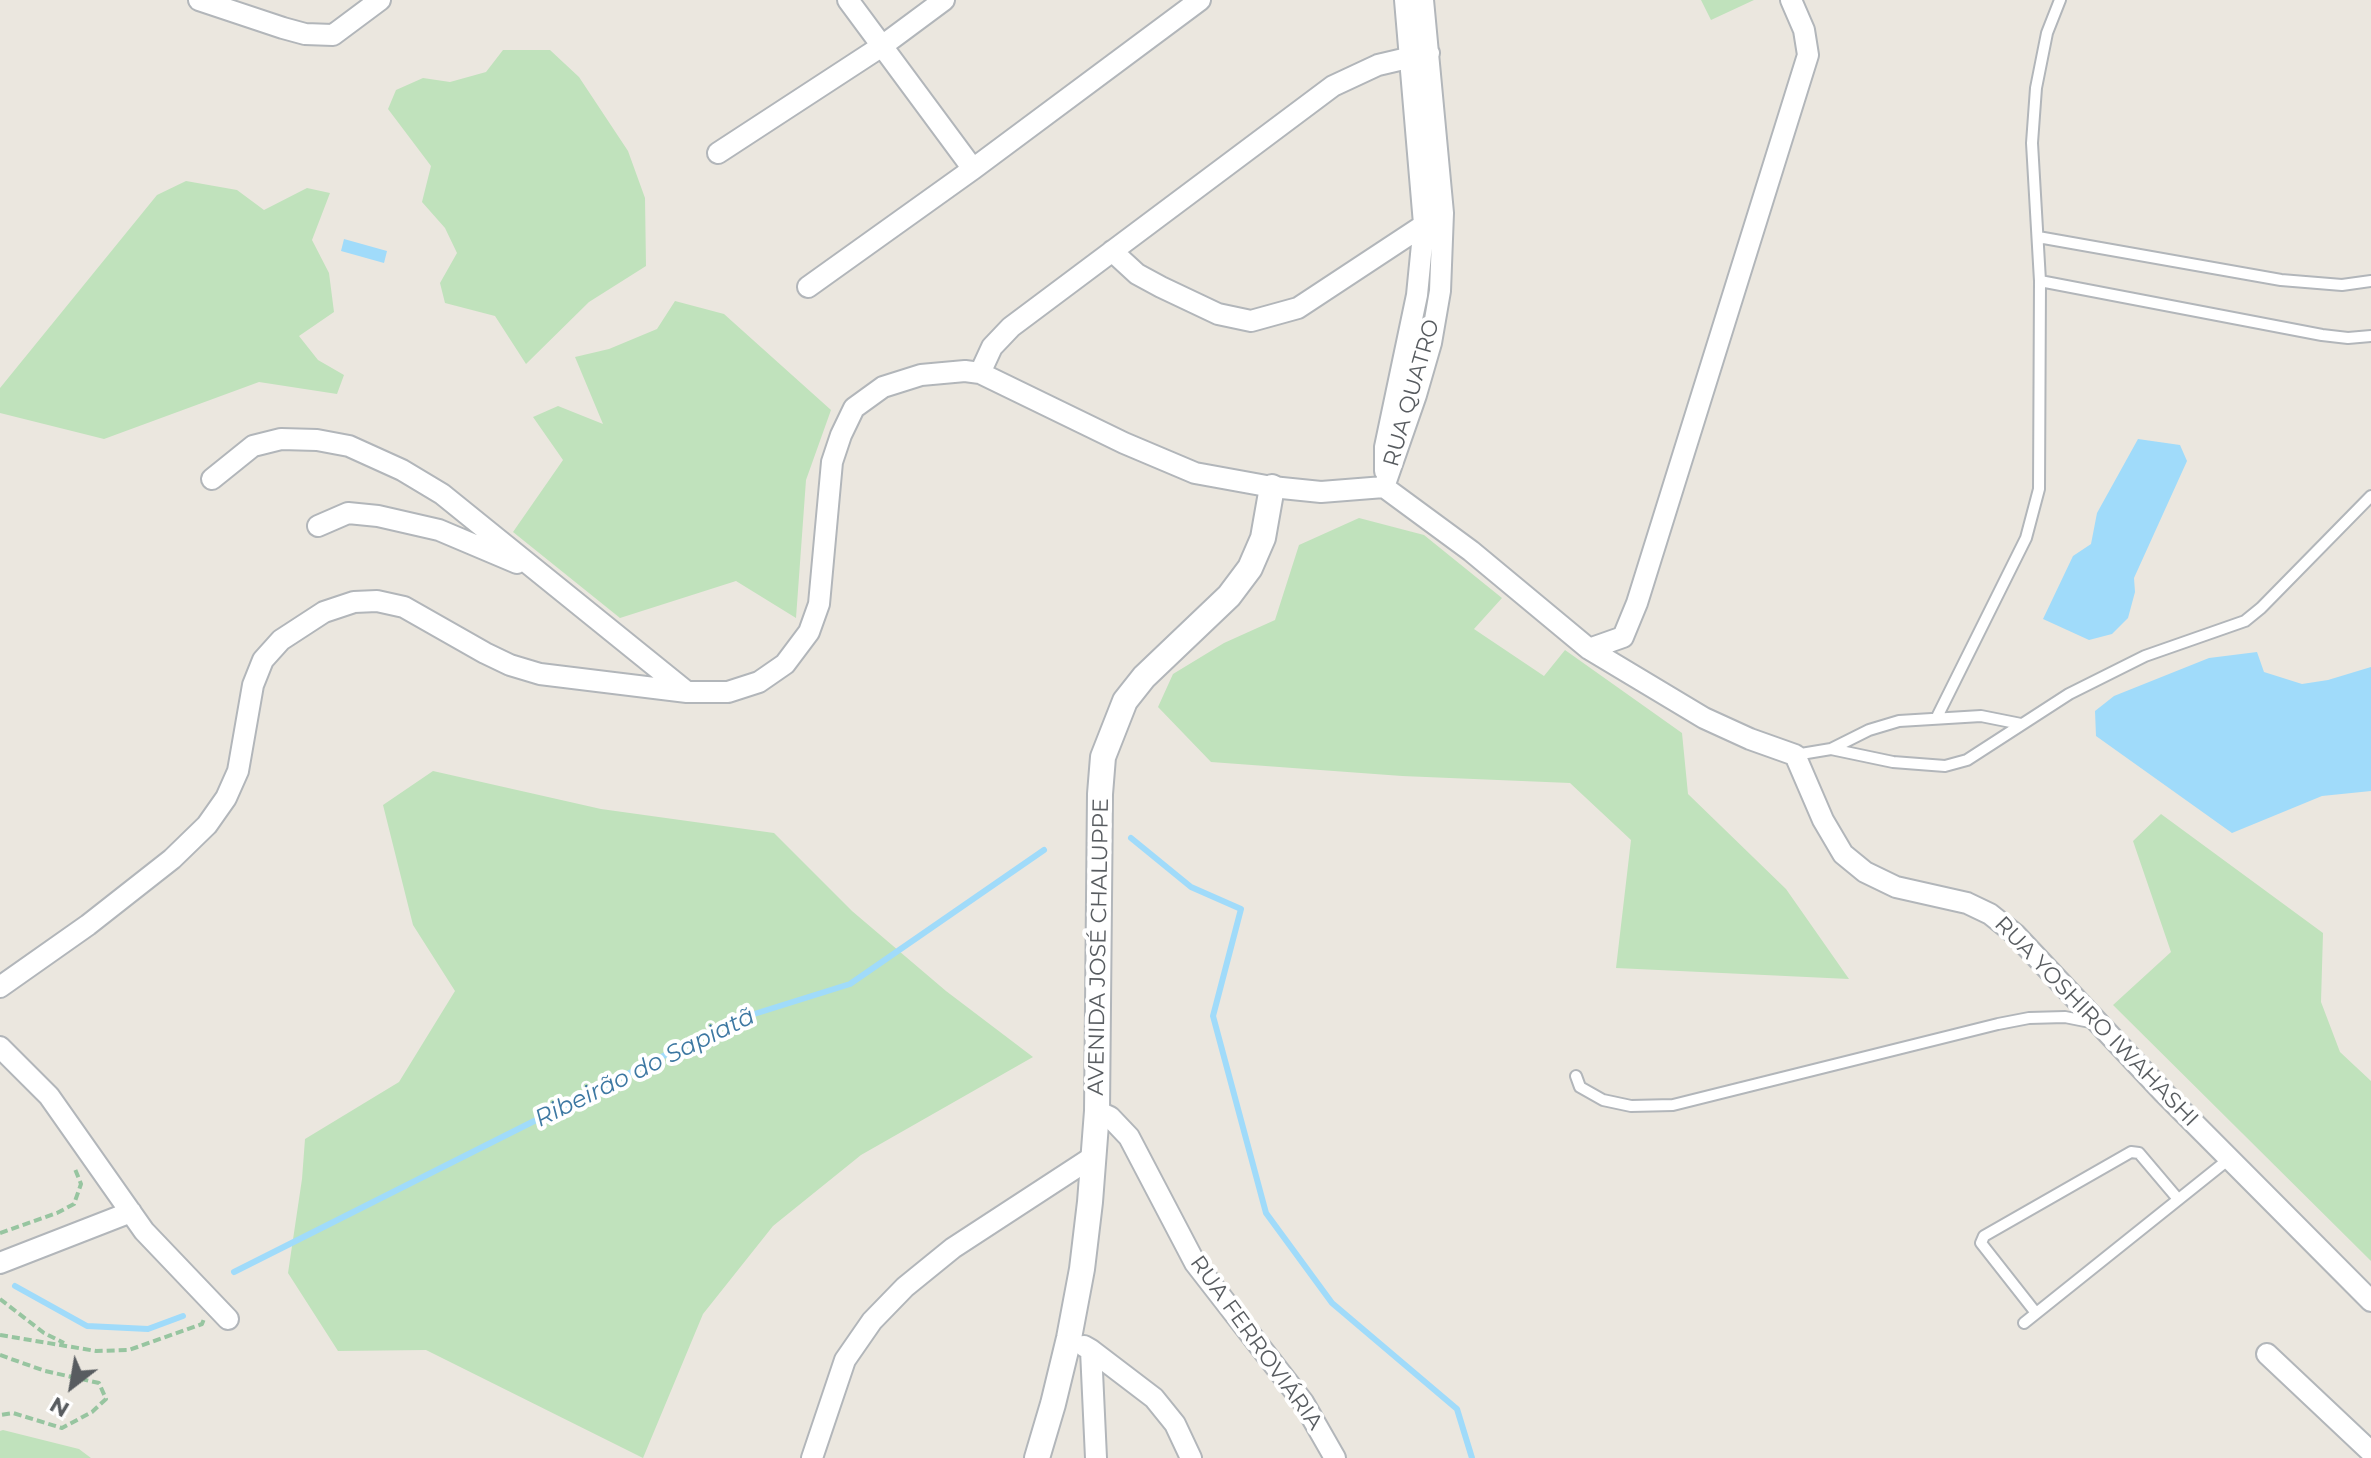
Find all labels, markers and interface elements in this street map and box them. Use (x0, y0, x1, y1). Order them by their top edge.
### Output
street label: RUA QUATRO (1378, 316, 1446, 470)
street label: AVENIDA JOSÉ CHALUPPE (1083, 798, 1115, 1096)
street label: RUA YOSHIRO IWAHASHI (1989, 911, 2203, 1133)
water label: Ribeirão do Sapiatã (530, 1002, 760, 1134)
street label: RUA FERROVIÁRIA (1184, 1251, 1328, 1435)
north arrow (32, 1346, 112, 1426)
text: N (45, 1391, 74, 1423)

